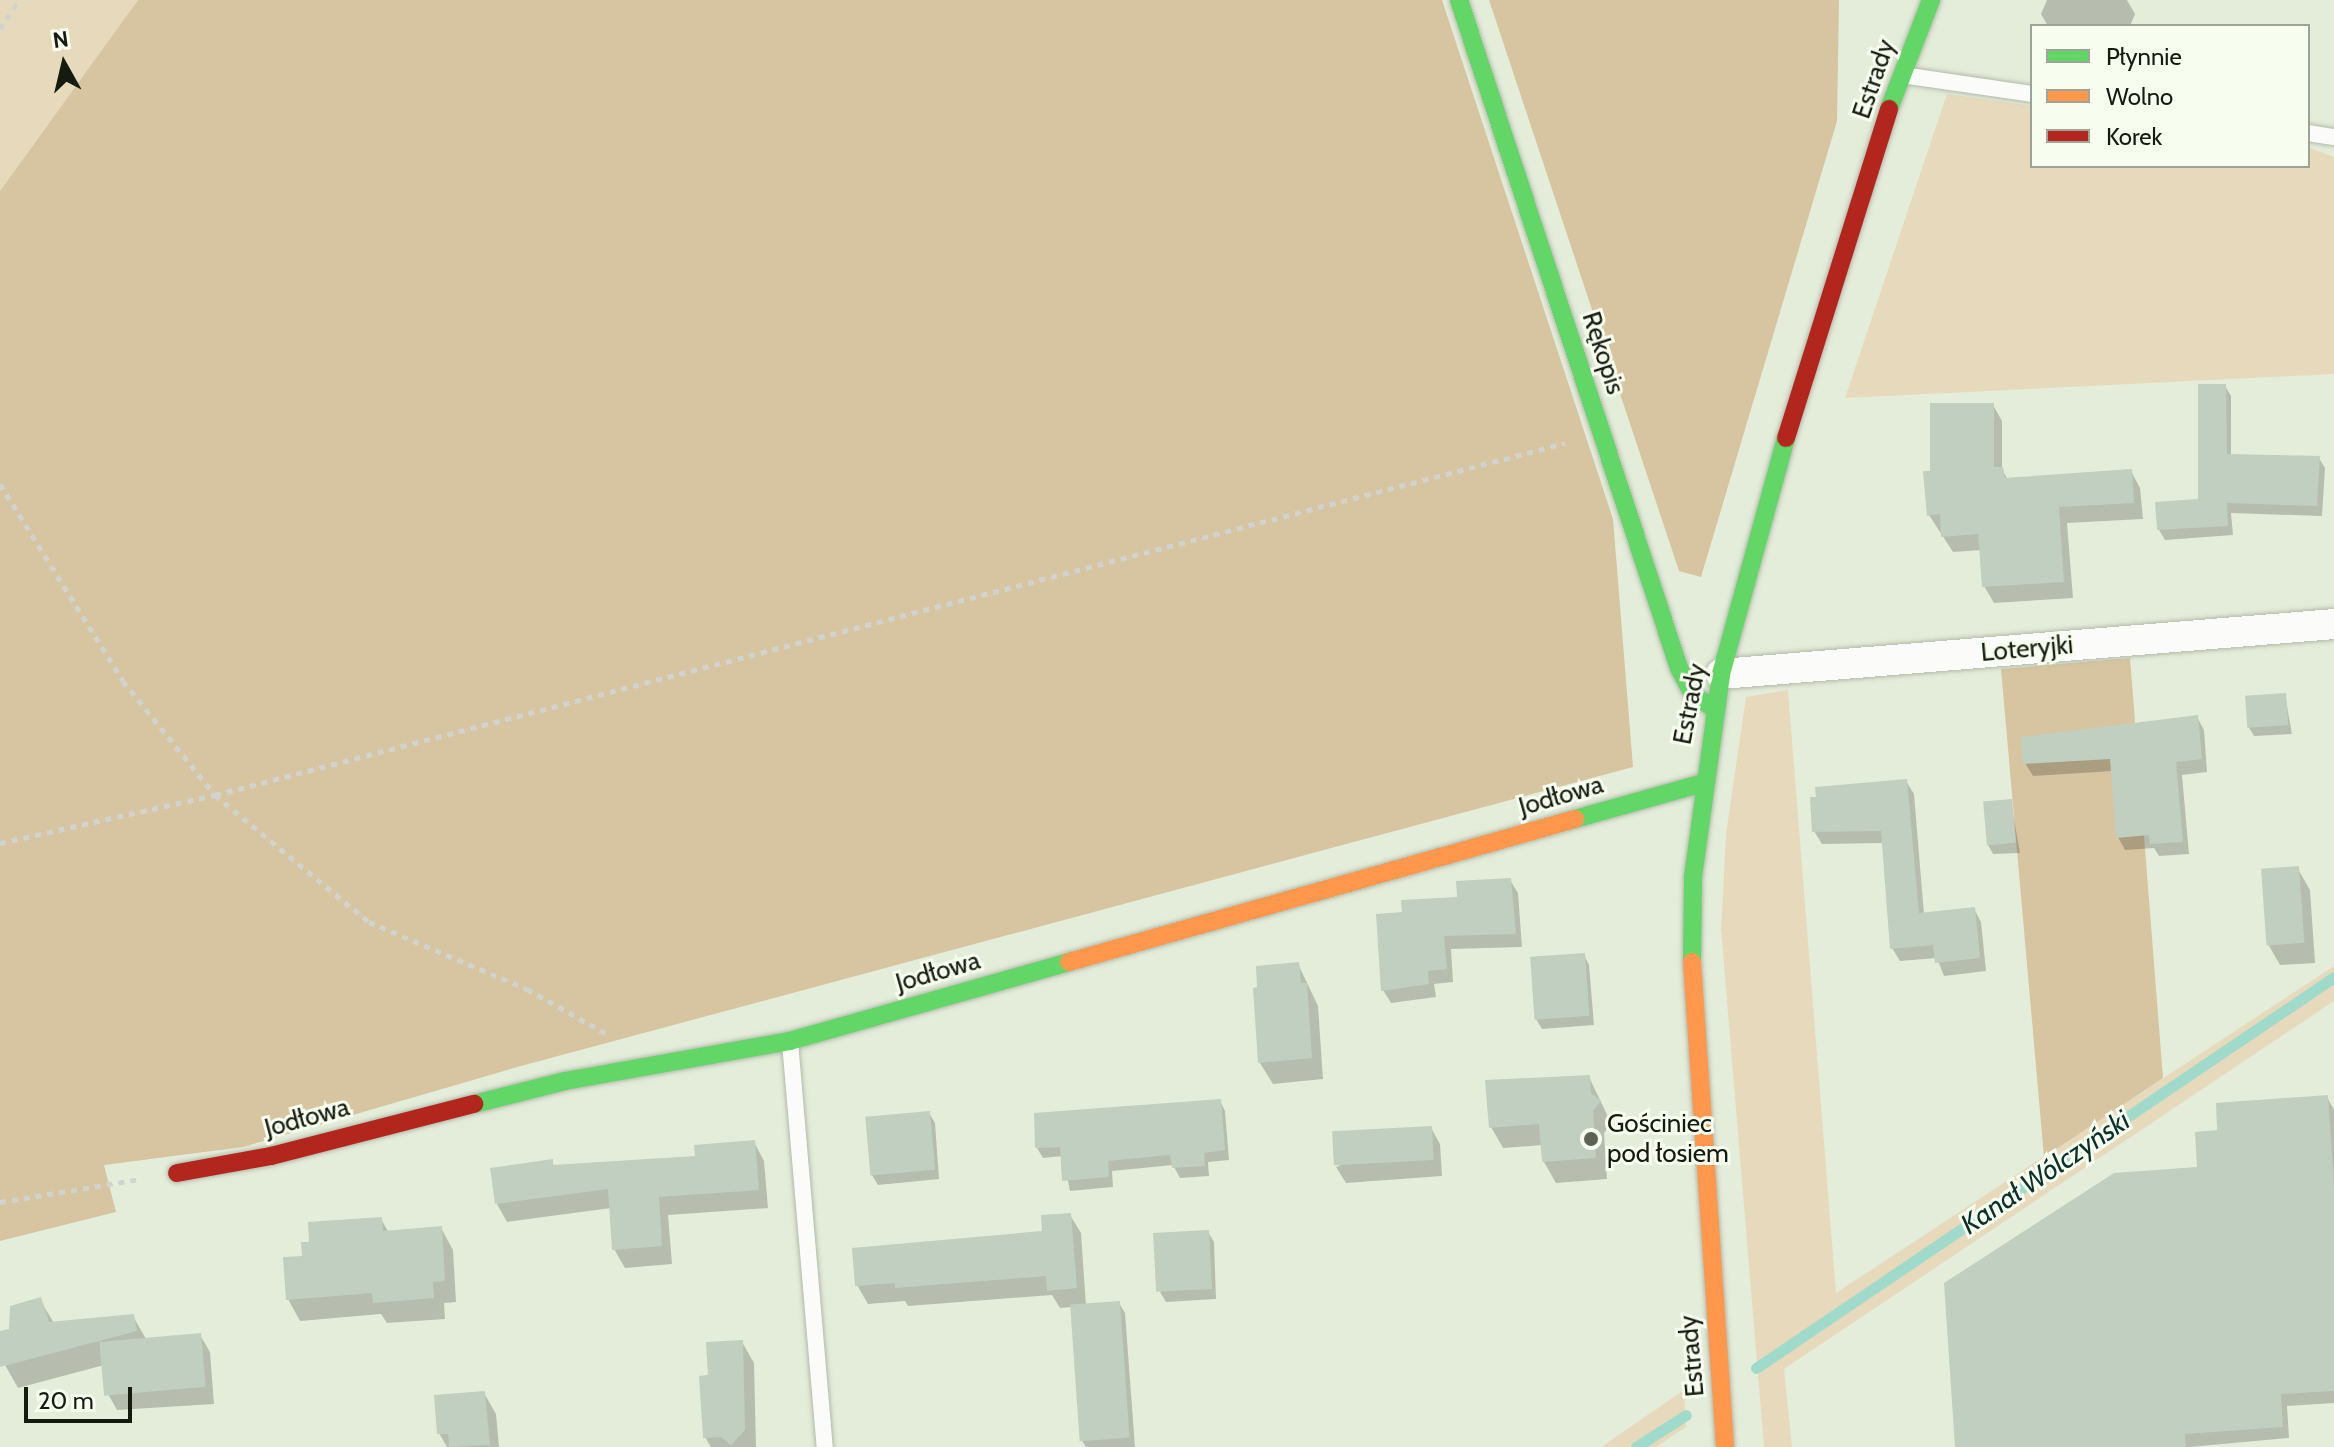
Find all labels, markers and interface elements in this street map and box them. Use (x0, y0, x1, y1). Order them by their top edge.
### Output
north arrow (24, 24, 104, 104)
legend (2030, 24, 2310, 168)
text: N (51, 25, 70, 54)
street label: Estrady (1846, 35, 1902, 123)
text: Płynnie (2106, 42, 2182, 71)
text: Wolno (2106, 82, 2173, 111)
text: Korek (2106, 122, 2162, 151)
street label: Rękopis (1575, 308, 1631, 398)
street label: Loteryjki (1979, 629, 2075, 669)
street label: Estrady (1667, 661, 1713, 747)
street label: Jodłowa (1515, 769, 1607, 823)
street label: Jodłowa (892, 945, 984, 999)
street label: Jodłowa (261, 1092, 353, 1144)
water label: Kanał Wólczyński (1954, 1103, 2136, 1241)
place label: Gościniec pod łosiem (1607, 1108, 1729, 1170)
marker: Gościniec pod łosiem (1582, 1130, 1600, 1148)
street label: Estrady (1673, 1314, 1711, 1398)
scale bar (28, 1371, 136, 1421)
text: 20 m (38, 1386, 94, 1415)

